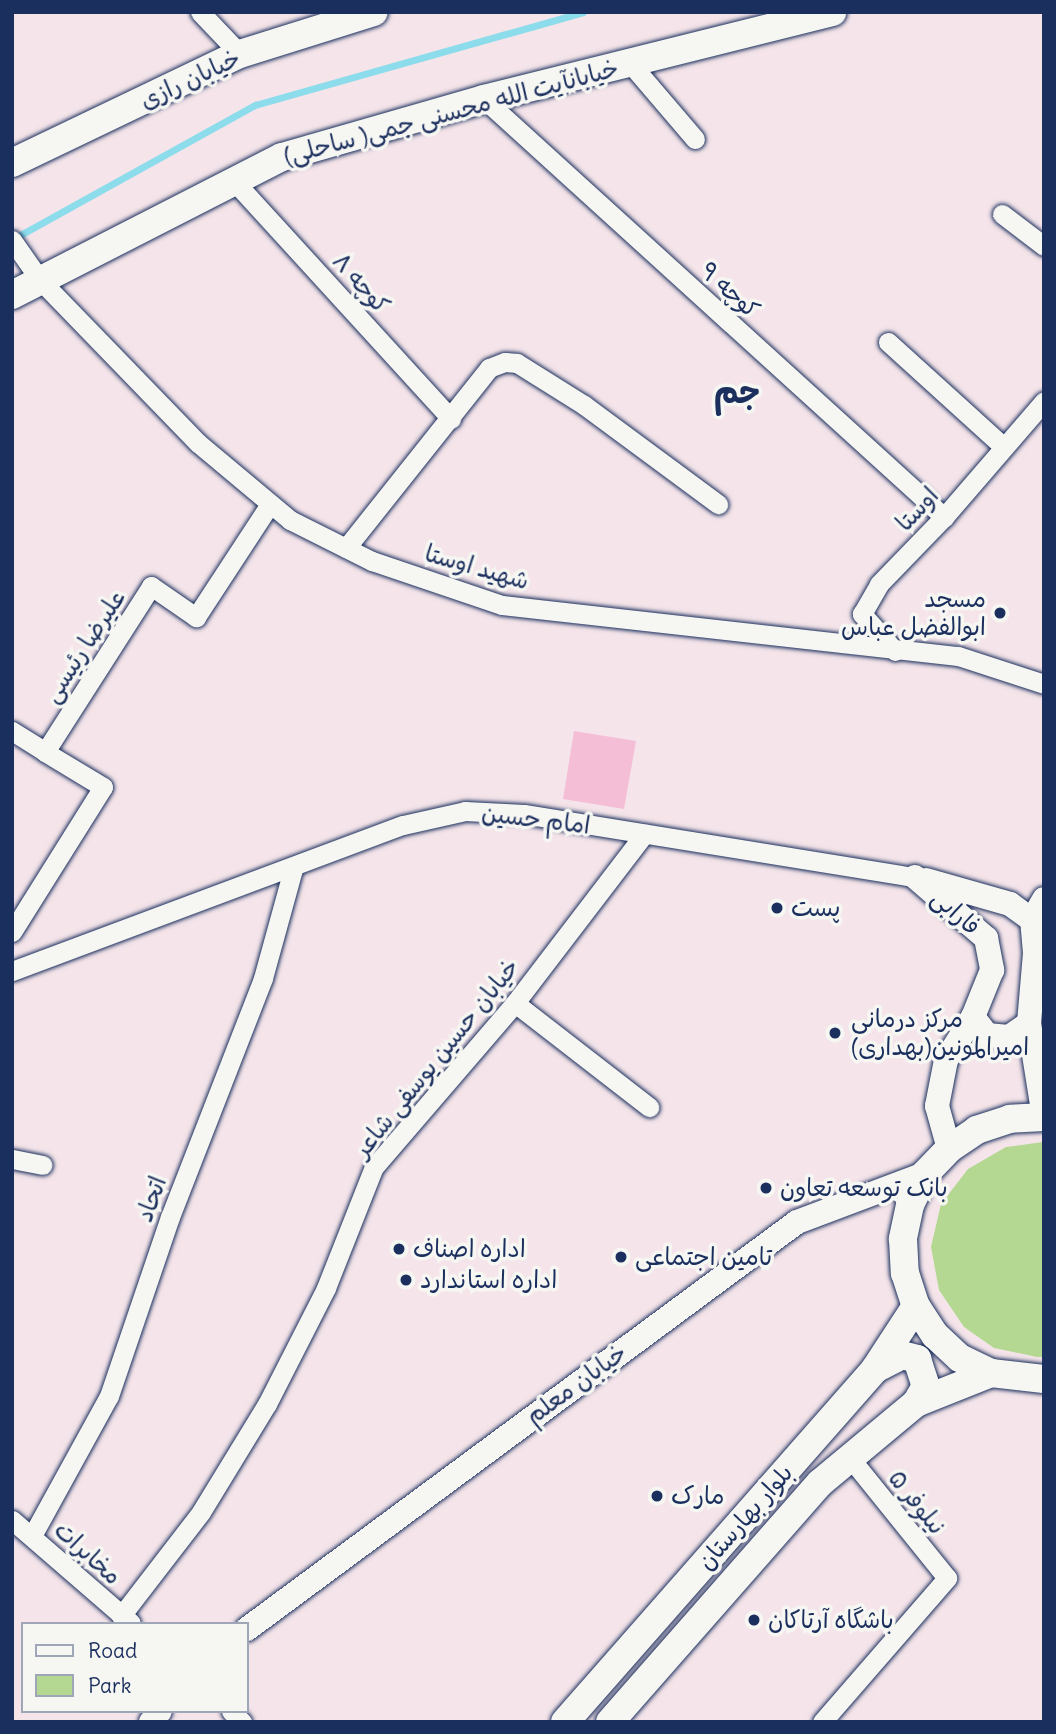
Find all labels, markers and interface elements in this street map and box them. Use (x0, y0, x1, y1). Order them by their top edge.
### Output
street label: خیابان رازی (135, 43, 245, 115)
street label: خیابانآیت الله محسنی جمی( ساحلی) (280, 53, 622, 171)
street label: کوچه ۸ (326, 247, 396, 319)
street label: کوچه ۹ (694, 256, 766, 324)
district label: جم (714, 373, 760, 411)
street label: اوستا (890, 481, 944, 537)
street label: شهید اوستا (422, 538, 532, 596)
street label: علیرضا رئیسی (37, 584, 131, 708)
place label: مسجد ابوالفضل عباس (841, 585, 986, 641)
marker: مسجد ابوالفضل عباس (992, 605, 1008, 621)
street label: امام حسین (480, 798, 592, 840)
street label: فارابی (926, 883, 986, 941)
place label: پست (791, 894, 840, 922)
marker: پست (769, 900, 785, 916)
street label: خیابان حسین یوسفی شاعر (347, 953, 525, 1163)
place label: مرکز درمانی امیرالمونین(بهداری) (851, 1005, 1029, 1061)
marker: مرکز درمانی امیرالمونین(بهداری) (825, 1023, 845, 1043)
street label: اتحاد (130, 1172, 172, 1226)
place label: بانک توسعه تعاون (780, 1174, 948, 1202)
marker: بانک توسعه تعاون (758, 1180, 774, 1196)
place label: اداره اصناف (413, 1235, 526, 1263)
marker: اداره اصناف (391, 1241, 407, 1257)
place label: تامین اجتماعی (635, 1243, 772, 1271)
marker: تامین اجتماعی (613, 1249, 629, 1265)
place label: اداره استاندارد (420, 1266, 557, 1294)
marker: اداره استاندارد (398, 1272, 414, 1288)
street label: خیابان معلم (520, 1338, 632, 1430)
street label: بلوار بهارستان (691, 1458, 799, 1576)
street label: نیلوفر ۵ (882, 1464, 952, 1540)
place label: مارک (671, 1482, 725, 1510)
marker: مارک (649, 1488, 665, 1504)
street label: مخابرات (49, 1515, 127, 1591)
place label: باشگاه آرتاکان (768, 1606, 894, 1634)
marker: باشگاه آرتاکان (746, 1612, 762, 1628)
legend (21, 1622, 248, 1713)
text: Road (88, 1637, 137, 1664)
text: Park (88, 1672, 131, 1699)

